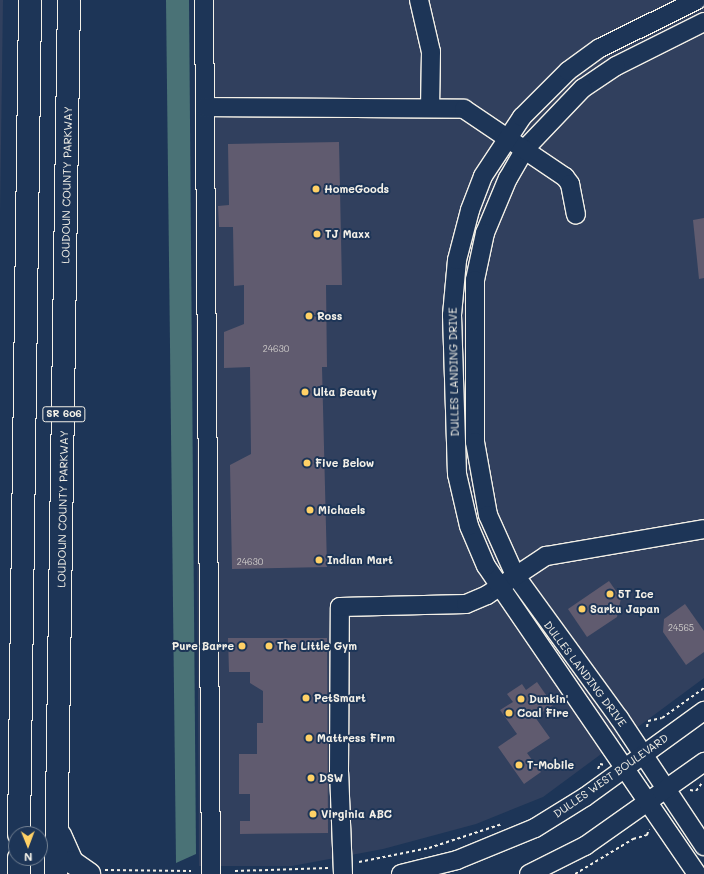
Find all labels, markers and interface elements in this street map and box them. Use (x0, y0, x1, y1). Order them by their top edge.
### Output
street label: LOUDOUN COUNTY PARKWAY (59, 106, 75, 264)
place label: HomeGoods (324, 182, 389, 196)
marker: HomeGoods (311, 184, 321, 194)
place label: TJ Maxx (325, 227, 370, 241)
marker: TJ Maxx (312, 229, 322, 239)
street label: DULLES LANDING DRIVE (446, 307, 462, 437)
place label: Ross (317, 309, 342, 323)
marker: Ross (304, 311, 314, 321)
house number: 24630 (263, 344, 289, 354)
place label: Ulta Beauty (313, 385, 377, 399)
marker: Ulta Beauty (300, 387, 310, 397)
road number: SR 606 (42, 406, 86, 422)
street label: LOUDOUN COUNTY PARKWAY (55, 430, 71, 588)
place label: Five Below (315, 456, 374, 470)
marker: Five Below (302, 458, 312, 468)
place label: Michaels (318, 503, 365, 517)
marker: Michaels (305, 505, 315, 515)
place label: Indian Mart (327, 553, 393, 567)
marker: Indian Mart (314, 555, 324, 565)
house number: 24630 (237, 557, 263, 567)
place label: 5T Ice (618, 587, 654, 601)
marker: 5T Ice (605, 589, 615, 599)
place label: Sarku Japan (590, 602, 660, 616)
marker: Sarku Japan (577, 604, 587, 614)
street label: DULLES LANDING DRIVE (541, 619, 629, 729)
house number: 24565 (668, 623, 694, 633)
place label: Pure Barre (172, 639, 234, 653)
place label: The Little Gym (277, 639, 357, 653)
marker: Pure Barre (237, 641, 247, 651)
marker: The Little Gym (264, 641, 274, 651)
place label: PetSmart (314, 691, 366, 705)
place label: Dunkin' (529, 692, 568, 706)
marker: PetSmart (301, 693, 311, 703)
marker: Dunkin' (516, 694, 526, 704)
place label: Coal Fire (517, 706, 569, 720)
marker: Coal Fire (504, 708, 514, 718)
place label: Mattress Firm (317, 731, 395, 745)
street label: DULLES WEST BOULEVARD (551, 731, 671, 821)
marker: Mattress Firm (304, 733, 314, 743)
place label: T-Mobile (527, 758, 574, 772)
marker: T-Mobile (514, 760, 524, 770)
place label: DSW (319, 771, 343, 785)
marker: DSW (306, 773, 316, 783)
place label: Virginia ABC (321, 807, 392, 821)
marker: Virginia ABC (308, 809, 318, 819)
north arrow (8, 826, 48, 866)
text: N (24, 850, 33, 865)

